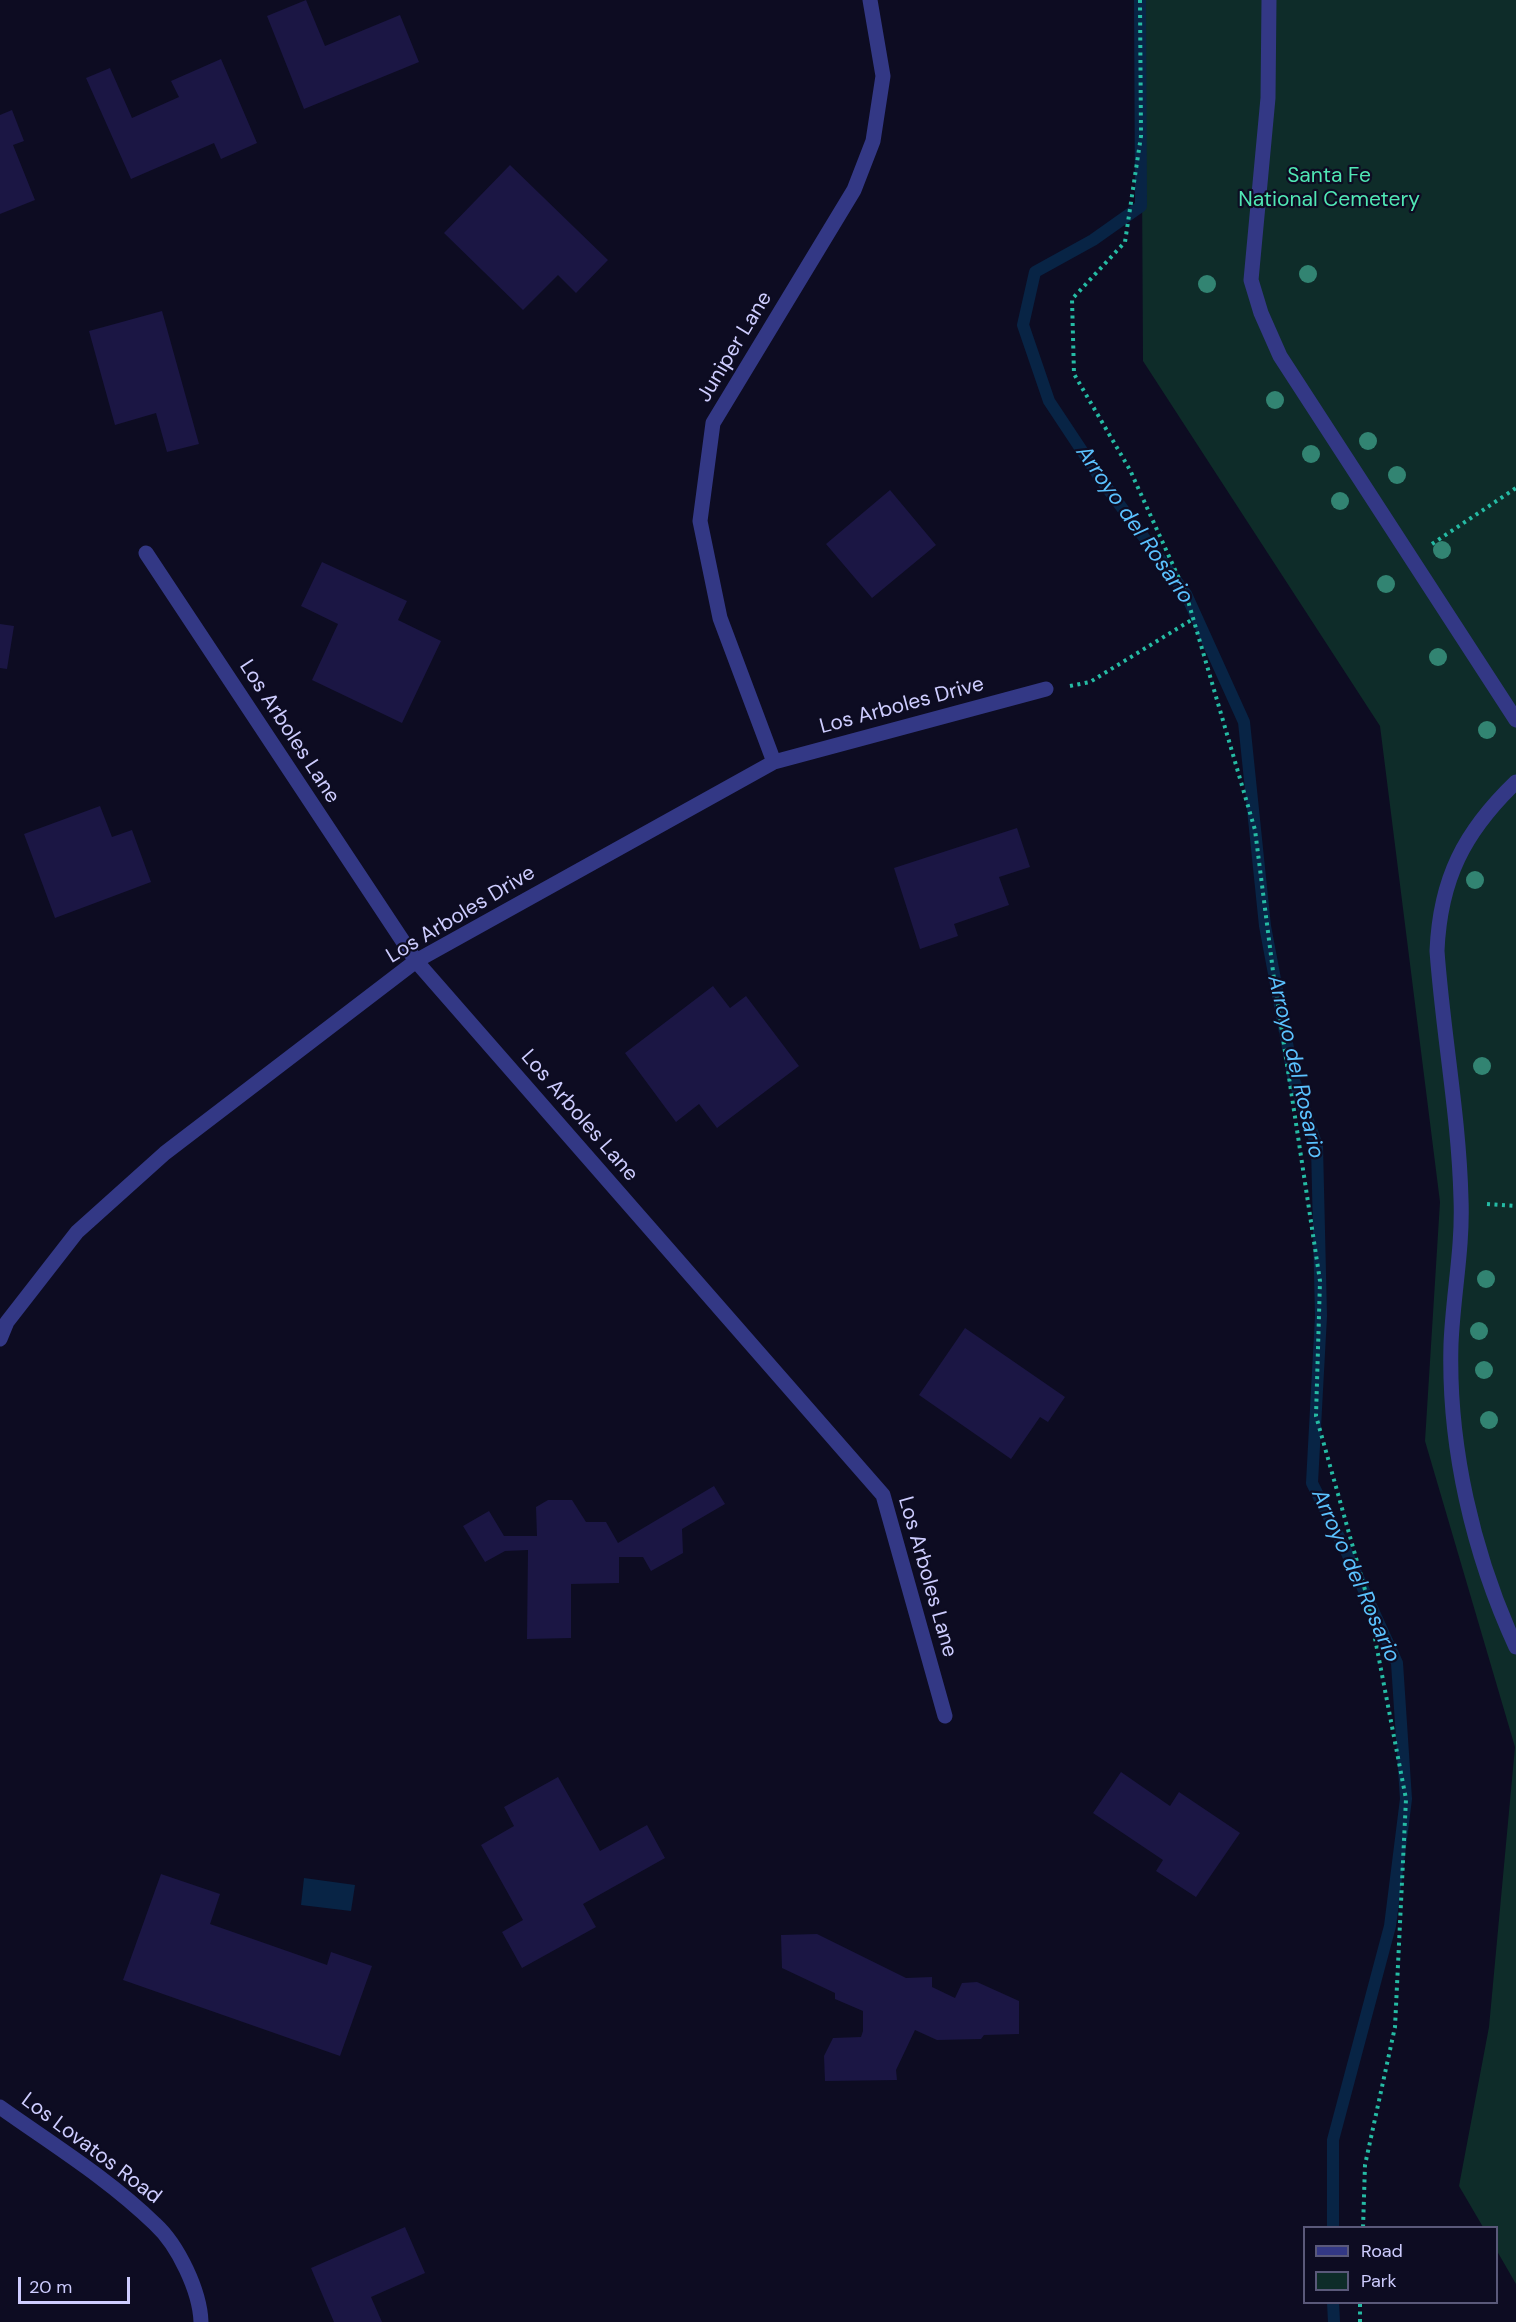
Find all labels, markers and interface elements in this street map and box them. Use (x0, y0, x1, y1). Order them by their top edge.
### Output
park label: Santa Fe National Cemetery (1238, 163, 1420, 213)
street label: Juniper Lane (692, 287, 778, 407)
water label: Arroyo del Rosario (1070, 441, 1198, 609)
street label: Los Arboles Lane (233, 656, 345, 808)
street label: Los Arboles Drive (817, 672, 987, 740)
street label: Los Arboles Drive (382, 861, 540, 969)
water label: Arroyo del Rosario (1261, 973, 1329, 1161)
street label: Los Arboles Lane (515, 1045, 643, 1187)
water label: Arroyo del Rosario (1305, 1485, 1405, 1667)
street label: Los Arboles Lane (892, 1494, 962, 1660)
street label: Los Lovatos Road (16, 2088, 166, 2210)
legend (1303, 2226, 1498, 2304)
text: Road (1361, 2239, 1403, 2263)
scale bar (21, 2265, 134, 2303)
text: Park (1361, 2269, 1397, 2293)
text: 20 m (29, 2275, 72, 2299)

